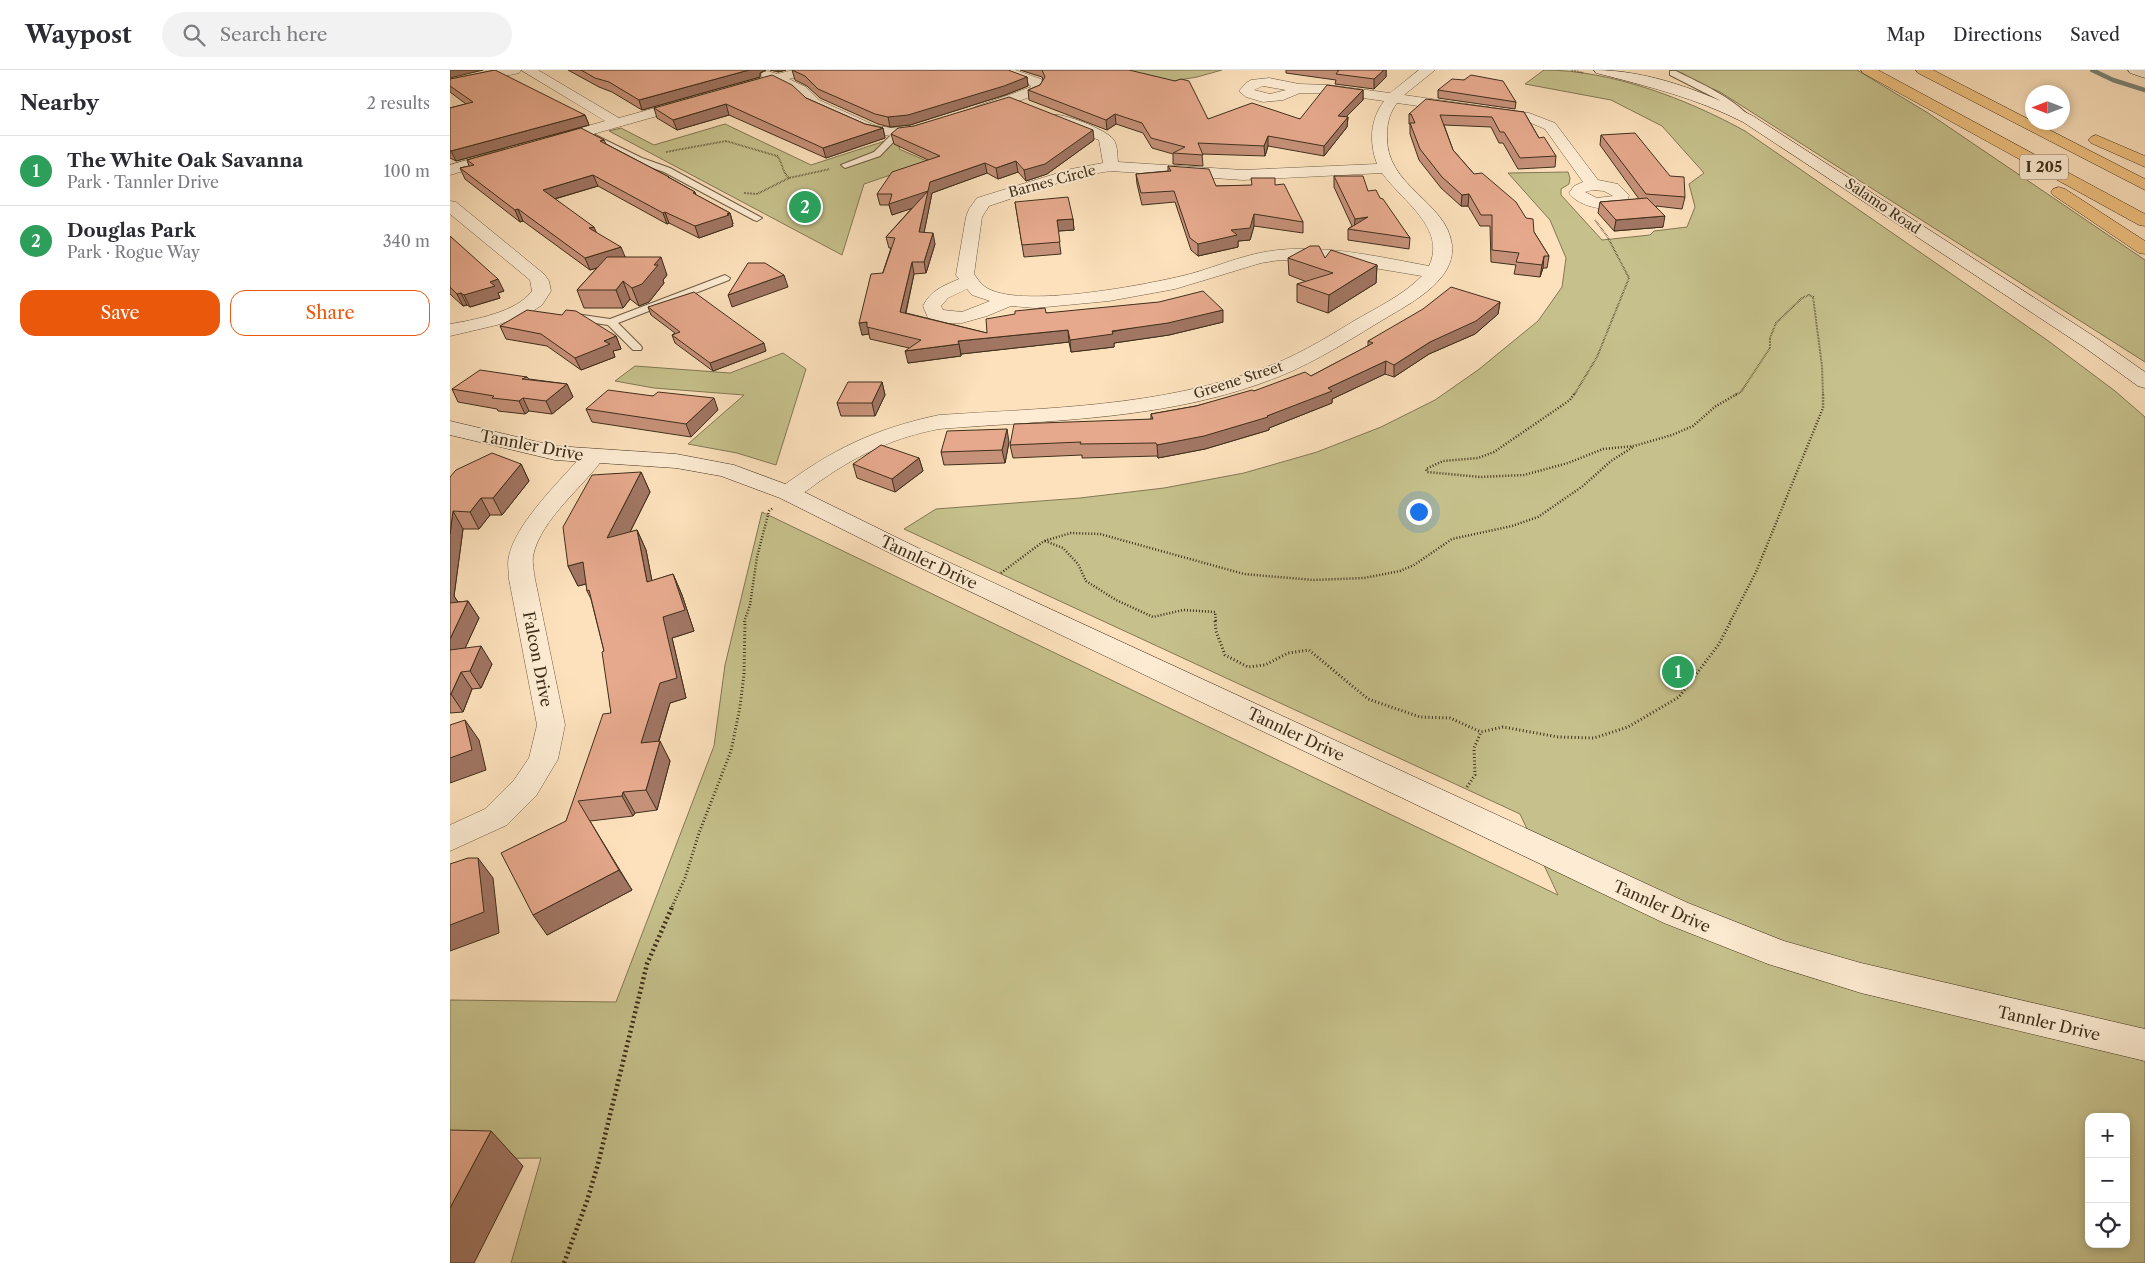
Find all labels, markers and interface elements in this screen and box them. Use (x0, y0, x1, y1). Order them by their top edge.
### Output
search box (162, 12, 512, 57)
text: Waypost (25, 20, 132, 49)
icon: search (180, 21, 208, 49)
text: Search here (220, 23, 327, 46)
text: Map (1886, 24, 1925, 46)
text: Directions (1953, 24, 2042, 46)
text: Saved (2070, 24, 2120, 46)
north arrow (2025, 85, 2070, 130)
text: Nearby (20, 90, 99, 115)
text: 2 results (367, 93, 430, 113)
text: The White Oak Savanna (67, 149, 303, 172)
road number: I 205 (2020, 154, 2068, 180)
text: 1 (32, 161, 40, 181)
text: 100 m (384, 161, 430, 181)
street label: Barnes Circle (1006, 161, 1098, 201)
text: Park · Tannler Drive (67, 172, 219, 192)
street label: Salamo Road (1842, 174, 1925, 238)
pin: 2 (789, 188, 821, 226)
text: Douglas Park (67, 219, 196, 242)
text: 2 (31, 231, 41, 251)
text: 340 m (383, 231, 430, 251)
text: Park · Rogue Way (67, 242, 200, 262)
button: Save (20, 290, 220, 336)
button: Share (230, 290, 430, 336)
street label: Greene Street (1191, 357, 1285, 403)
street label: Tannler Drive (479, 425, 585, 465)
your location (1406, 499, 1432, 525)
street label: Tannler Drive (877, 531, 981, 593)
street label: Falcon Drive (519, 609, 557, 709)
pin: 1 (1662, 653, 1694, 691)
street label: Tannler Drive (1244, 703, 1348, 765)
street label: Tannler Drive (1610, 876, 1714, 936)
street label: Tannler Drive (1996, 1001, 2102, 1045)
map controls (2085, 1113, 2130, 1248)
button: + (2085, 1113, 2130, 1158)
button: − (2085, 1158, 2130, 1203)
button: locate (2085, 1203, 2130, 1248)

